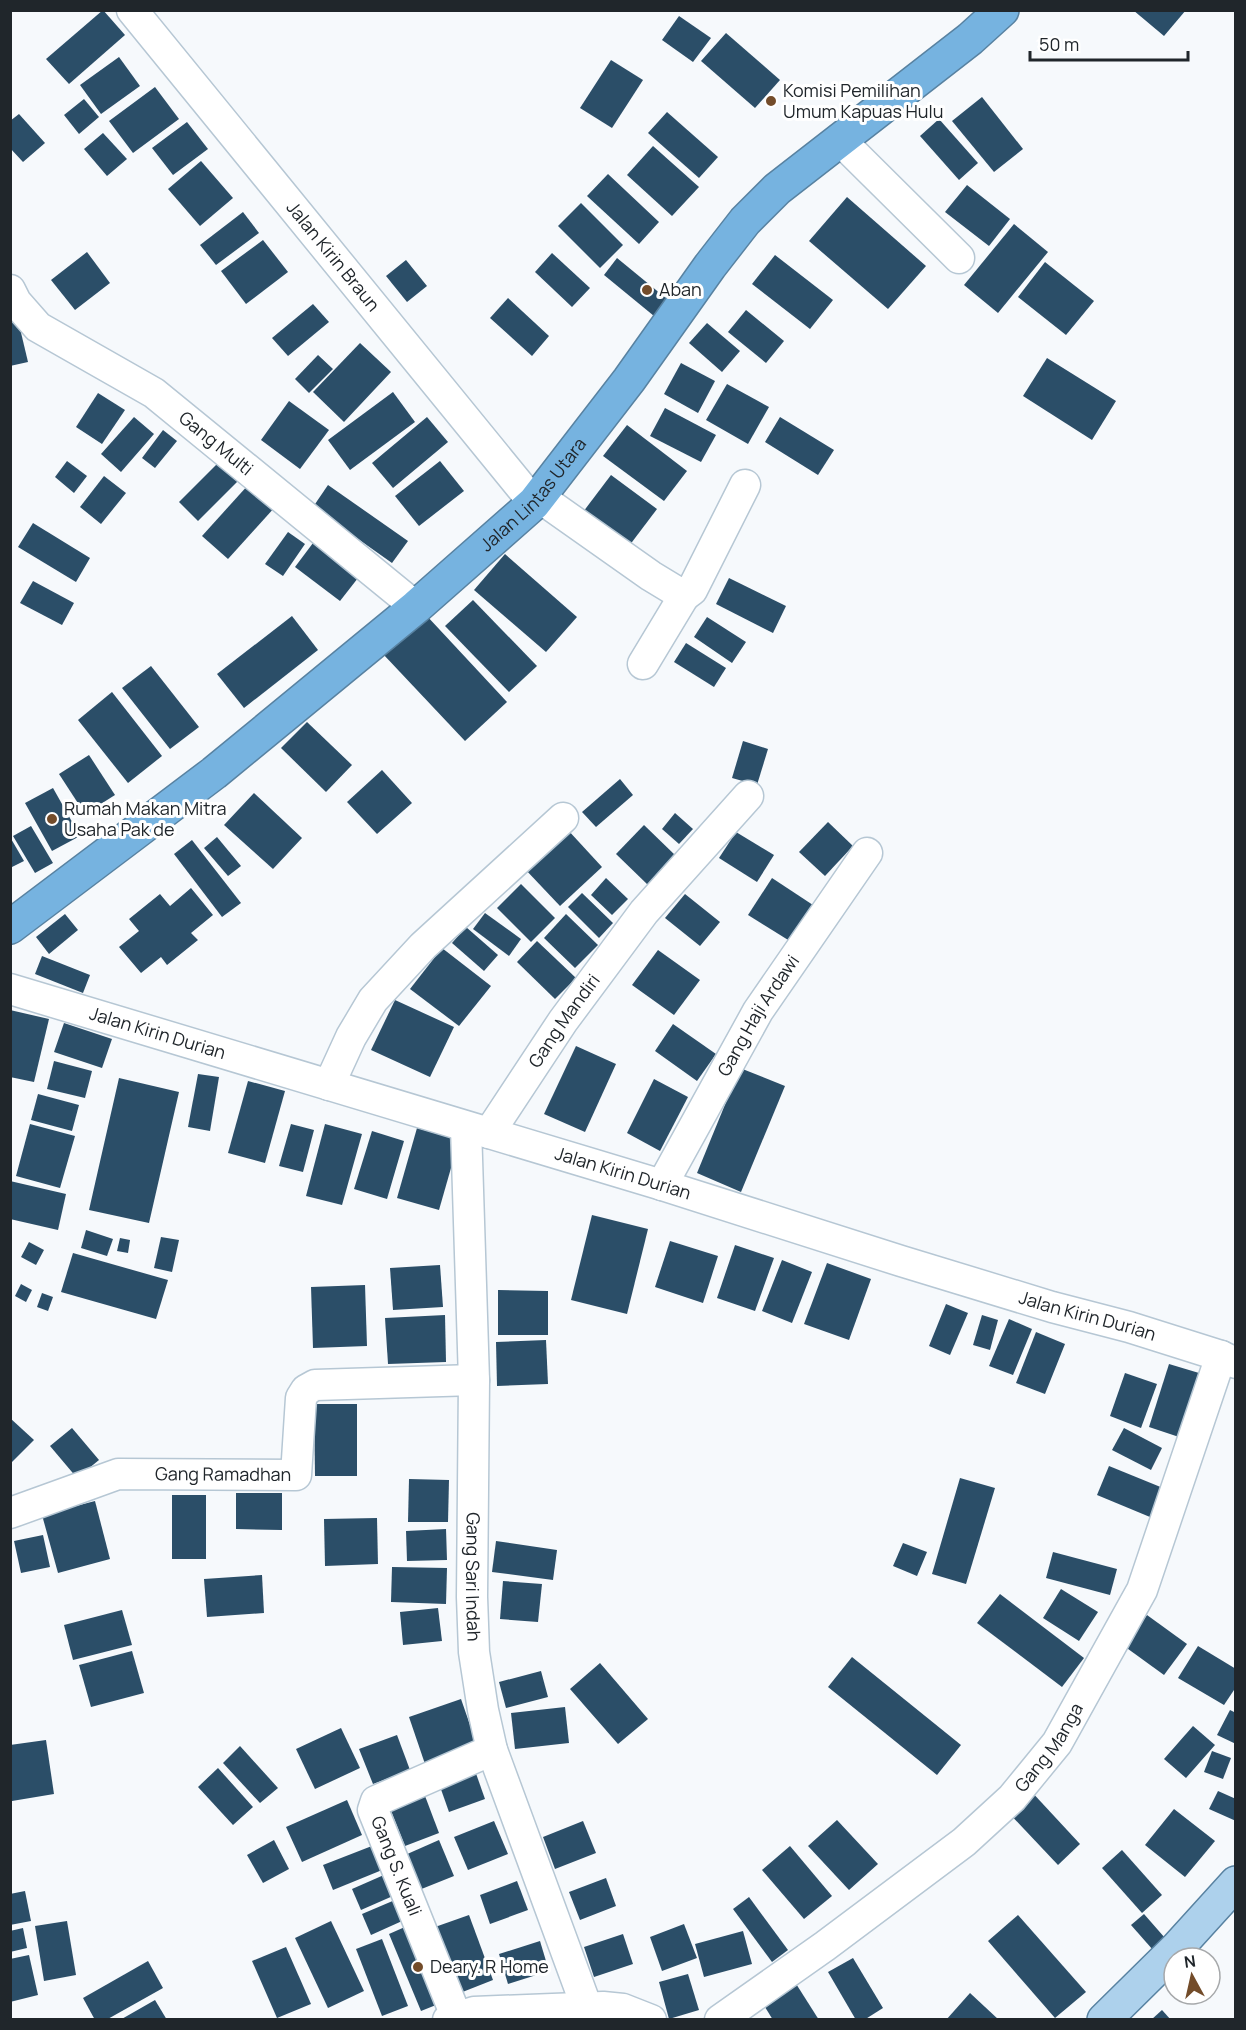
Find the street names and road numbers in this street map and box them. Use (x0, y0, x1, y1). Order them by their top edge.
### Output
street label: Jalan Kirin Braun (282, 196, 386, 316)
street label: Gang Multi (174, 405, 259, 480)
street label: Jalan Lintas Utara (474, 432, 591, 556)
street label: Gang Haji Ardawi (711, 950, 804, 1080)
street label: Gang Mandiri (523, 969, 605, 1072)
street label: Jalan Kirin Durian (87, 1001, 229, 1064)
street label: Jalan Kirin Durian (552, 1141, 694, 1204)
street label: Jalan Kirin Durian (1016, 1285, 1159, 1346)
street label: Gang Ramadhan (155, 1461, 291, 1486)
street label: Gang Sari Indah (461, 1512, 487, 1642)
street label: Gang Manga (1009, 1698, 1088, 1797)
street label: Gang S. Kuali (366, 1812, 428, 1919)

